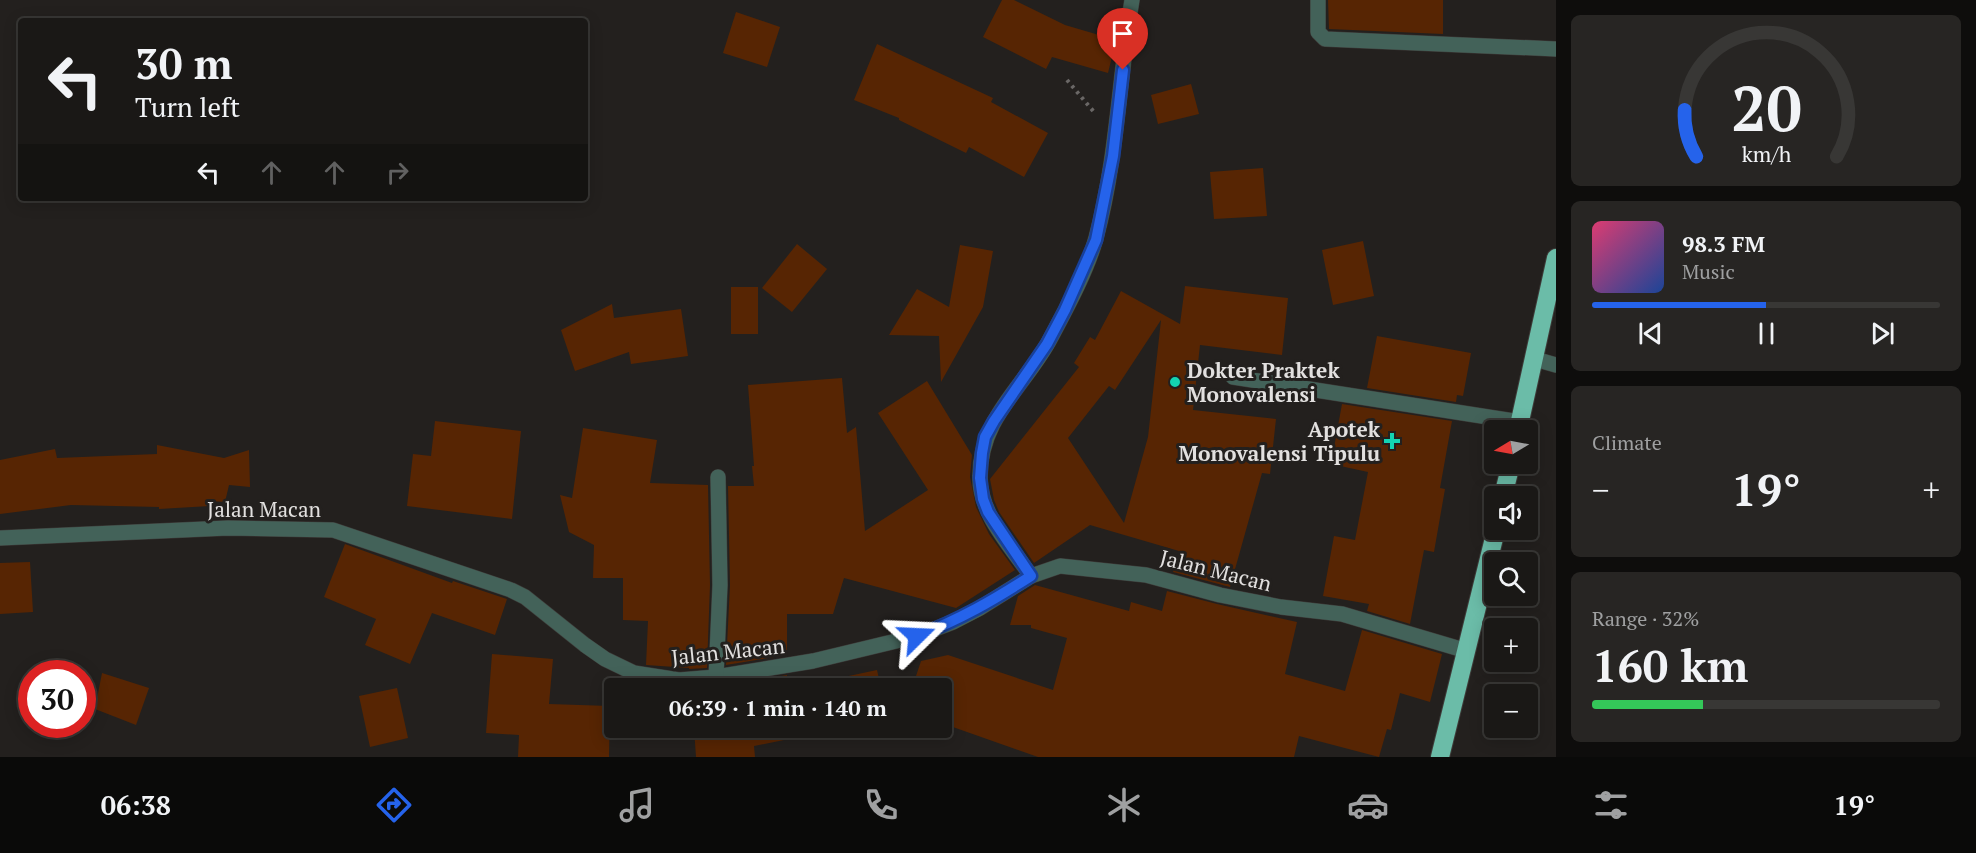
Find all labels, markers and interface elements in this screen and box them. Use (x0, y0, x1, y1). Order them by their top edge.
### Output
pin (1097, 8, 1148, 70)
icon: arrive (1106, 17, 1139, 50)
text: 30 m (135, 35, 233, 91)
icon: left (36, 42, 114, 120)
text: 20 (1731, 66, 1801, 149)
text: Turn left (135, 89, 240, 125)
text: km/h (1741, 141, 1791, 169)
icon: left (192, 156, 225, 189)
icon: ahead (255, 156, 288, 189)
icon: ahead (318, 156, 351, 189)
icon: right (381, 156, 414, 189)
text: 98.3 FM (1682, 229, 1765, 258)
text: Music (1682, 258, 1735, 285)
icon: previous (1634, 317, 1667, 350)
icon: pause (1750, 317, 1783, 350)
icon: next (1866, 317, 1899, 350)
place label: Dokter Praktek Monovalensi (1187, 356, 1340, 408)
marker: Dokter Praktek Monovalensi (1168, 375, 1182, 389)
place label: Apotek Monovalensi Tipulu (1179, 415, 1381, 467)
north arrow (1484, 420, 1538, 474)
map controls (1484, 420, 1538, 738)
text: Climate (1592, 429, 1662, 456)
marker: Apotek Monovalensi Tipulu (1385, 434, 1399, 448)
text: 19° (1731, 459, 1801, 519)
text: − (1592, 468, 1610, 511)
text: + (1922, 468, 1940, 511)
button: sound (1484, 486, 1538, 540)
street label: Jalan Macan (207, 495, 321, 523)
street label: Jalan Macan (1157, 543, 1275, 597)
button: search (1484, 552, 1538, 606)
position arrow (885, 604, 949, 668)
text: Range · 32% (1592, 605, 1699, 632)
button: + (1484, 618, 1538, 672)
street label: Jalan Macan (670, 631, 787, 671)
text: 160 km (1592, 635, 1748, 695)
speed limit sign: 30 (18, 660, 96, 738)
button: − (1484, 684, 1538, 738)
text: 06:39 · 1 min · 140 m (669, 693, 887, 722)
icon: directions (373, 784, 415, 826)
icon: music (616, 784, 658, 826)
icon: phone (860, 784, 902, 826)
icon: climate (1103, 784, 1145, 826)
icon: car (1347, 784, 1389, 826)
icon: filters (1590, 784, 1632, 826)
text: 06:38 (101, 787, 171, 823)
text: 19° (1834, 787, 1875, 823)

